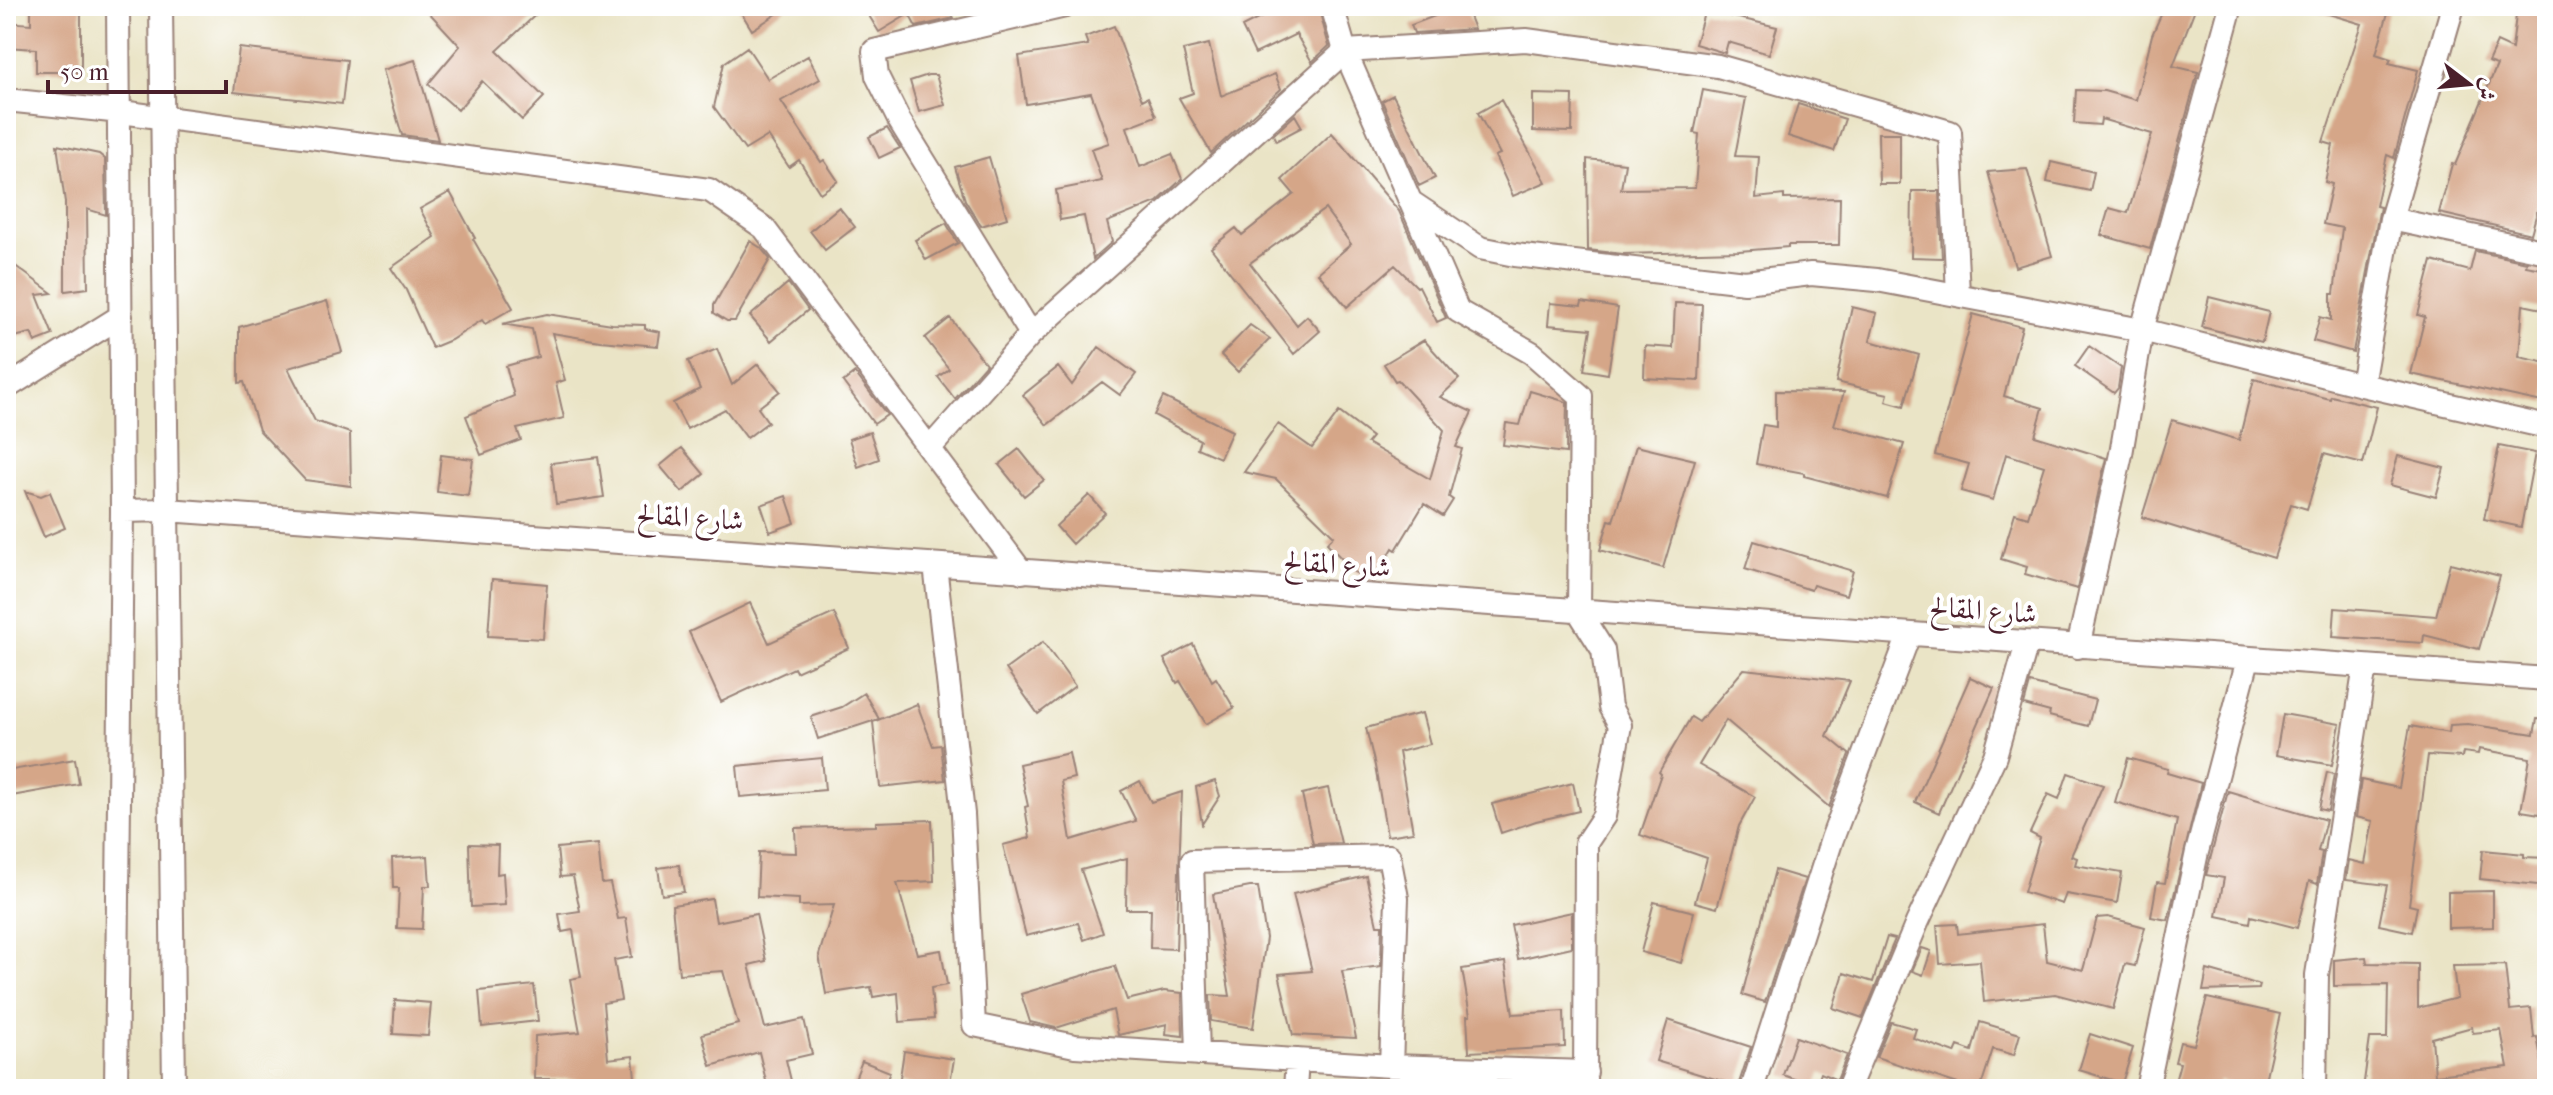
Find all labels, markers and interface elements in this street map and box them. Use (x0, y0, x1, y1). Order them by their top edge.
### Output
scale bar (48, 44, 226, 94)
north arrow (2429, 44, 2509, 124)
text: 50 m (60, 58, 109, 86)
text: ش (2472, 75, 2503, 103)
street label: شارع المقالح (635, 497, 745, 545)
street label: شارع المقالح (1282, 544, 1392, 592)
street label: شارع المقالح (1928, 590, 2038, 638)

